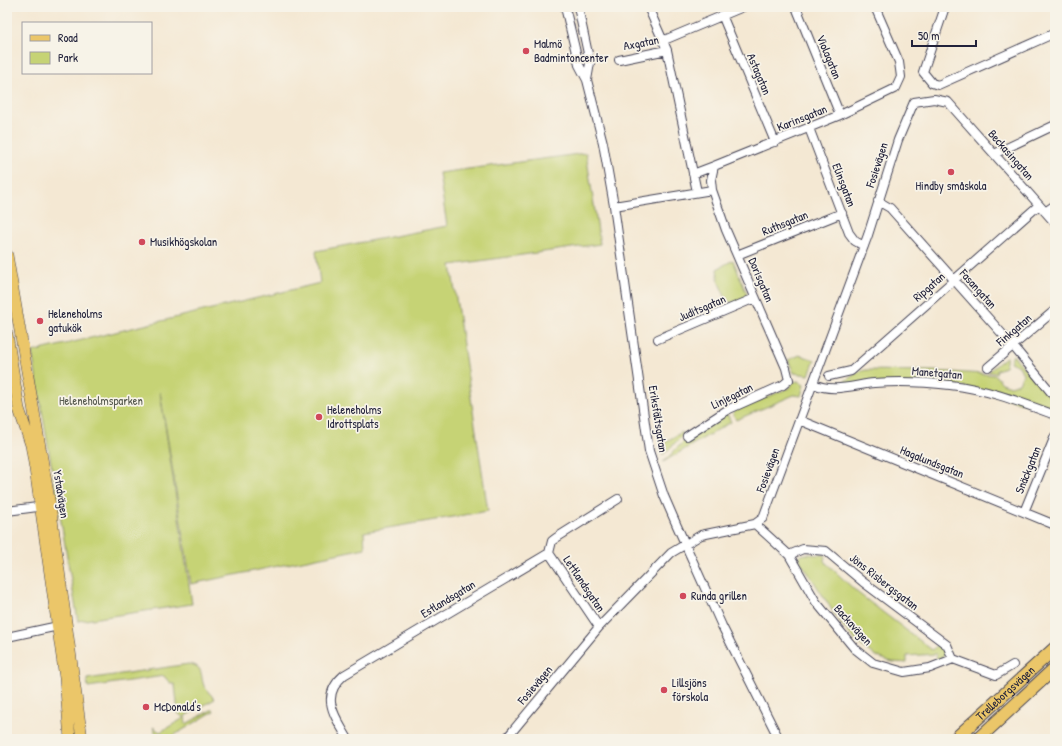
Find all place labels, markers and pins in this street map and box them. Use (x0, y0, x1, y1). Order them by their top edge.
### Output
place label: Malmö Badmintoncenter (534, 35, 609, 66)
marker: Malmö Badmintoncenter (521, 46, 531, 56)
marker: Hindby småskola (946, 167, 956, 177)
place label: Hindby småskola (915, 177, 987, 194)
place label: Musikhögskolan (150, 233, 217, 250)
marker: Musikhögskolan (137, 237, 147, 247)
place label: Heleneholms gatukök (48, 305, 103, 336)
marker: Heleneholms gatukök (35, 316, 45, 326)
place label: Heleneholms Idrottsplats (327, 401, 382, 432)
marker: Heleneholms Idrottsplats (314, 412, 324, 422)
place label: Runda grillen (691, 587, 747, 604)
marker: Runda grillen (678, 591, 688, 601)
place label: Lillsjöns förskola (672, 674, 708, 705)
marker: Lillsjöns förskola (659, 685, 669, 695)
place label: McDonald's (154, 698, 201, 715)
marker: McDonald's (141, 702, 151, 712)

